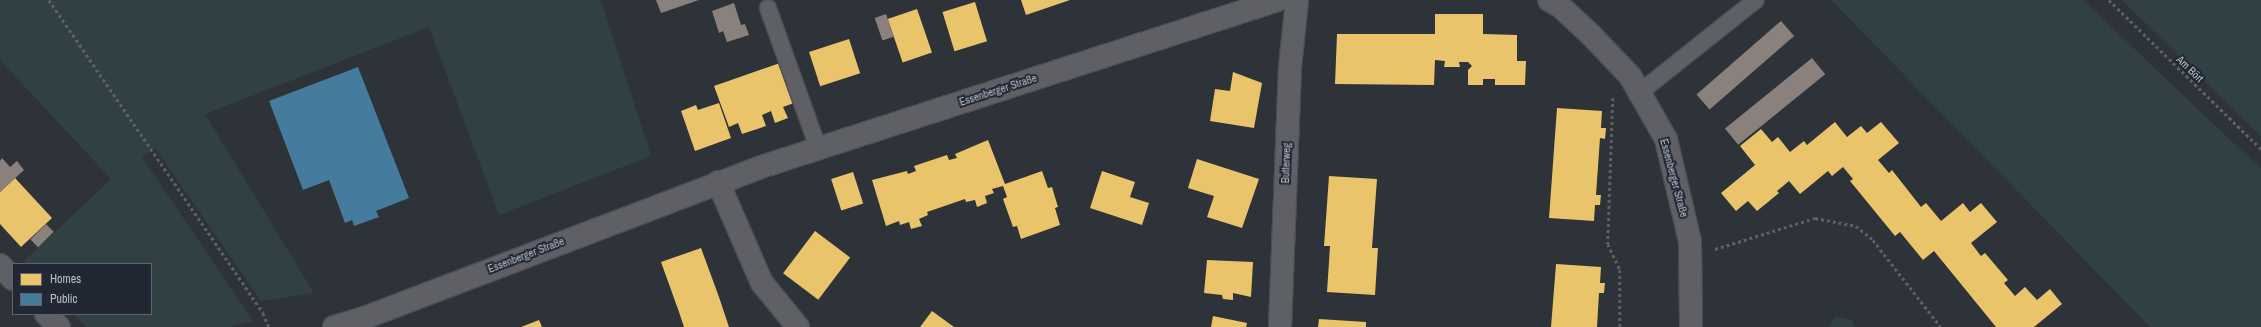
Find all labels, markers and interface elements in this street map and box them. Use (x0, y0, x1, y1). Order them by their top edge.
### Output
street label: Am Bört (2174, 53, 2206, 85)
street label: Essenberger Straße (958, 71, 1038, 109)
street label: Essenberger Straße (1657, 137, 1691, 219)
street label: Butterweg (1279, 142, 1293, 184)
street label: Essenberger Straße (486, 234, 566, 276)
legend (12, 263, 152, 315)
text: Homes (50, 271, 81, 287)
text: Public (50, 291, 77, 307)

